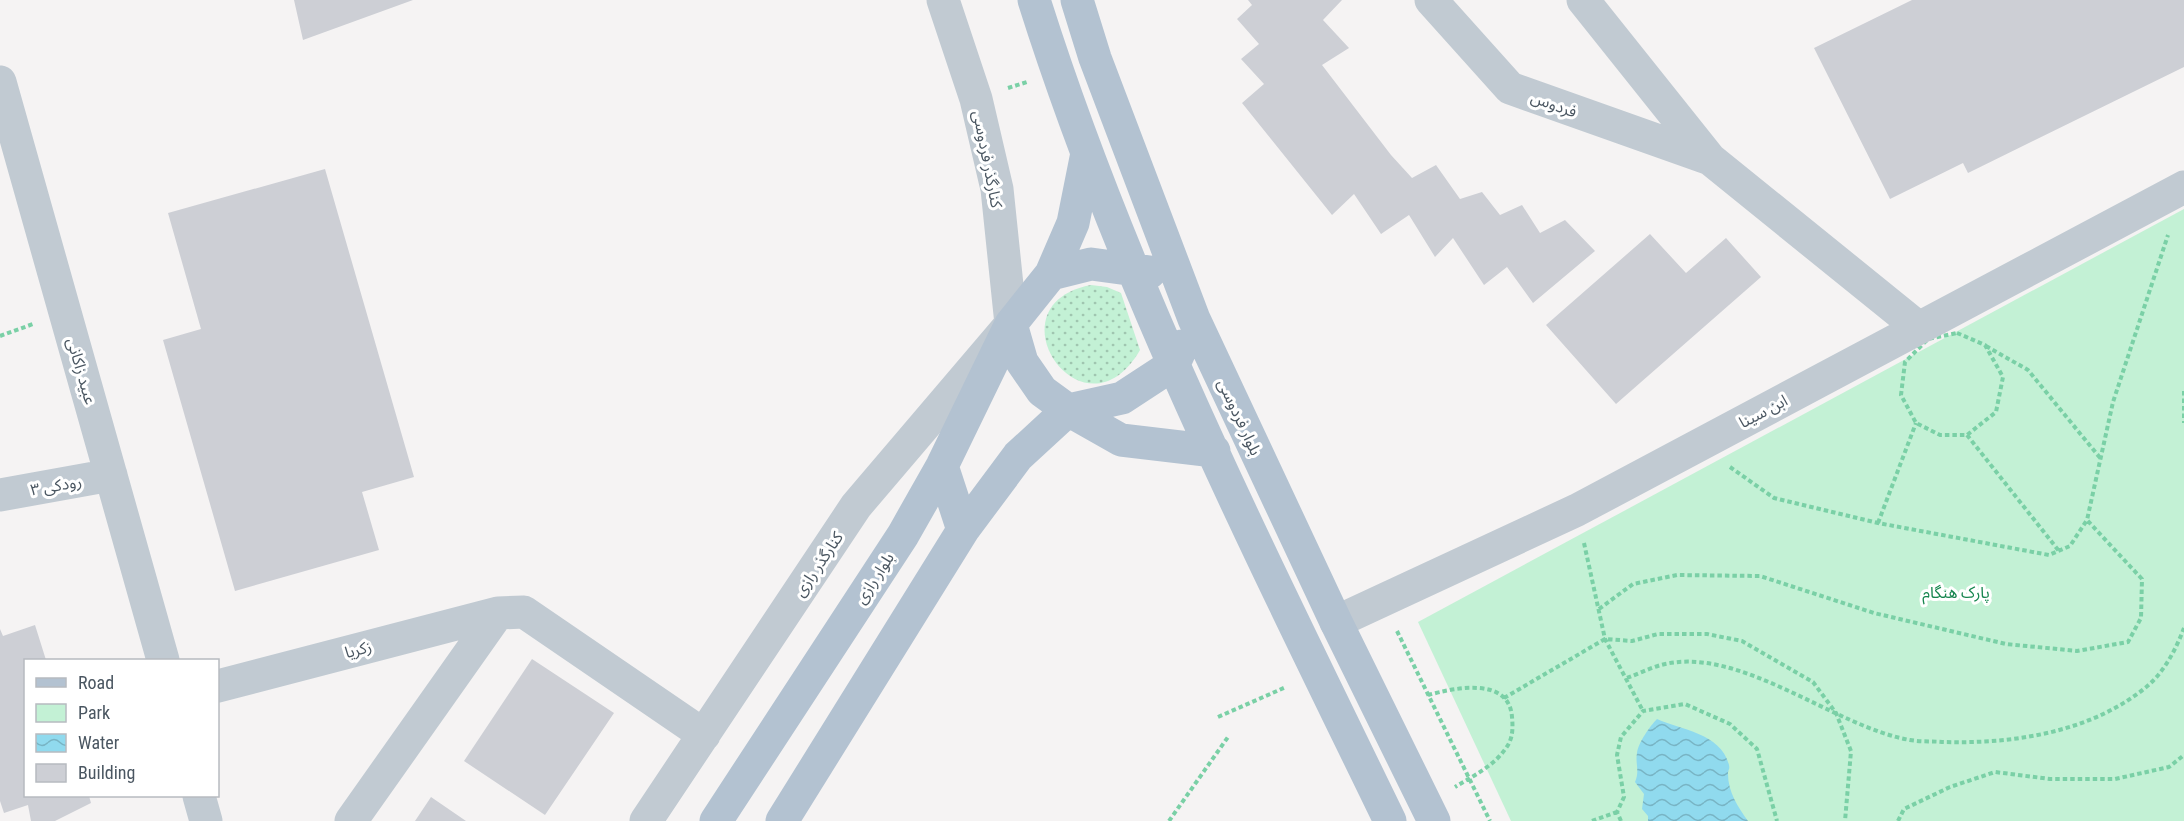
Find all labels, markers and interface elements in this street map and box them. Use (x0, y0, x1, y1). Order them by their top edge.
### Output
street label: فردوس (1528, 87, 1579, 121)
street label: کنارگذر فردوسی (969, 109, 1006, 210)
street label: عبید زاکانی (63, 336, 100, 407)
street label: بلوار فردوسی (1214, 376, 1266, 458)
street label: ابن سینا (1736, 391, 1791, 432)
street label: رودکی ۳ (29, 472, 83, 499)
street label: کنارگذر رازی (790, 528, 847, 600)
street label: بلوار رازی (851, 549, 898, 607)
park label: پارک هنگام (1922, 583, 1990, 605)
street label: زکریا (343, 637, 374, 662)
legend (24, 659, 219, 797)
text: Road (78, 672, 114, 693)
text: Park (78, 702, 110, 723)
text: Water (78, 732, 120, 753)
text: Building (78, 762, 135, 783)

